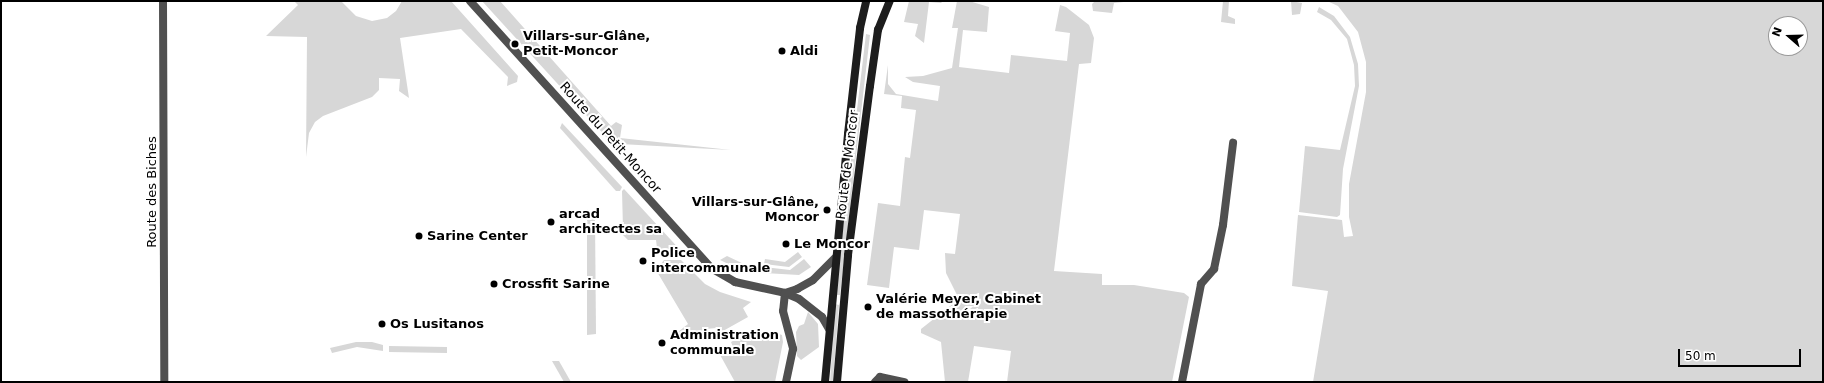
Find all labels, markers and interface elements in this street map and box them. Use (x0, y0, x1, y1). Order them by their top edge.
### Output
north arrow (1768, 16, 1808, 56)
text: N (1770, 26, 1785, 39)
place label: Villars-sur-Glâne, Petit-Moncor (523, 29, 650, 60)
marker: Villars-sur-Glâne, Petit-Moncor (510, 39, 520, 49)
place label: Aldi (790, 43, 818, 59)
marker: Aldi (777, 46, 787, 56)
street label: Route du Petit-Moncor (556, 79, 664, 197)
street label: Route de Moncor (834, 109, 862, 221)
street label: Route des Biches (144, 136, 160, 248)
place label: Villars-sur-Glâne, Moncor (692, 195, 819, 226)
marker: Villars-sur-Glâne, Moncor (822, 205, 832, 215)
place label: arcad architectes sa (559, 207, 662, 238)
marker: arcad architectes sa (546, 217, 556, 227)
place label: Sarine Center (427, 228, 528, 244)
marker: Sarine Center (414, 231, 424, 241)
place label: Le Moncor (794, 236, 870, 252)
marker: Le Moncor (781, 239, 791, 249)
place label: Police intercommunale (651, 246, 770, 277)
marker: Police intercommunale (638, 256, 648, 266)
place label: Crossfit Sarine (502, 276, 610, 292)
marker: Crossfit Sarine (489, 279, 499, 289)
place label: Valérie Meyer, Cabinet de massothérapie (876, 292, 1041, 323)
marker: Valérie Meyer, Cabinet de massothérapie (863, 302, 873, 312)
place label: Os Lusitanos (390, 316, 484, 332)
marker: Os Lusitanos (377, 319, 387, 329)
place label: Administration communale (670, 328, 779, 359)
marker: Administration communale (657, 338, 667, 348)
scale bar (1680, 341, 1803, 367)
text: 50 m (1685, 349, 1716, 363)

